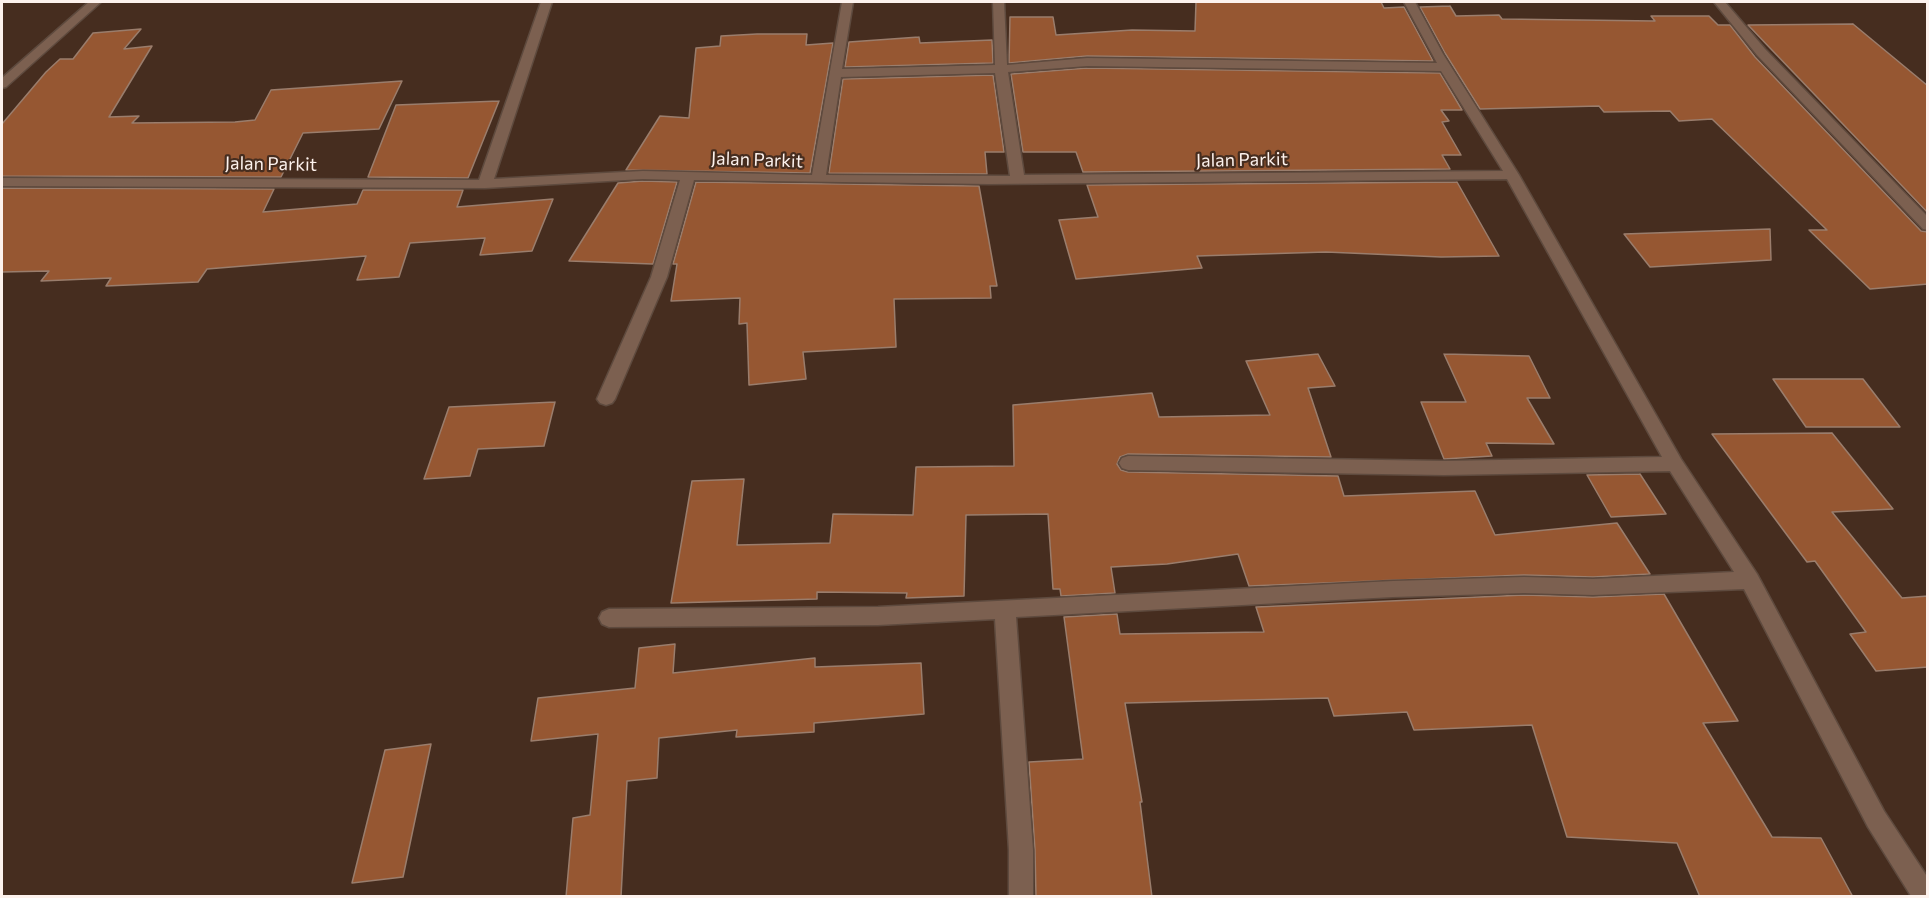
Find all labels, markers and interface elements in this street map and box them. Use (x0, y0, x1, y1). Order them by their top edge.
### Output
street label: Jalan Parkit (711, 148, 803, 172)
street label: Jalan Parkit (1196, 148, 1288, 172)
street label: Jalan Parkit (225, 152, 317, 176)

